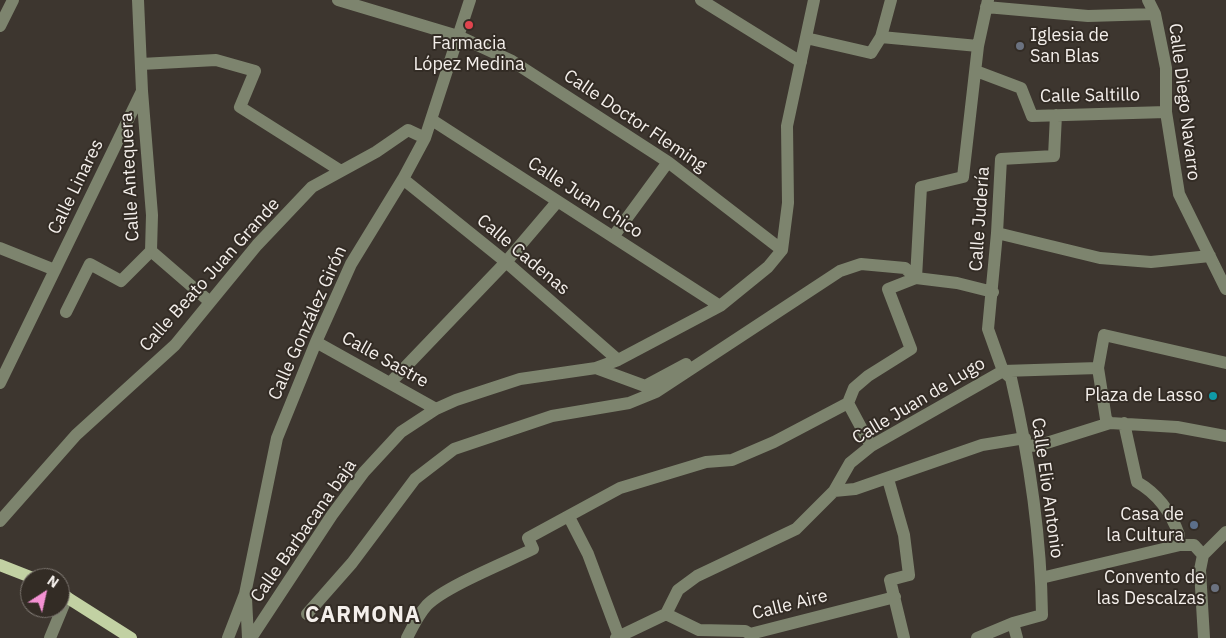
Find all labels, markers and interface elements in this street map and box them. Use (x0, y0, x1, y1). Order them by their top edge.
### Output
marker: Farmacia López Medina (463, 19, 475, 31)
street label: Calle Diego Navarro (1164, 22, 1204, 182)
place label: Iglesia de San Blas (1030, 25, 1109, 68)
place label: Farmacia López Medina (413, 33, 525, 76)
marker: Iglesia de San Blas (1014, 40, 1026, 52)
street label: Calle Doctor Fleming (559, 65, 711, 177)
street label: Calle Saltillo (1040, 84, 1140, 108)
street label: Calle Antequera (116, 112, 144, 242)
street label: Calle Linares (44, 136, 108, 238)
street label: Calle Juan Chico (523, 153, 647, 243)
street label: Calle Judería (966, 166, 994, 272)
street label: Calle Beato Juan Grande (135, 194, 285, 356)
street label: Calle Cadenas (472, 210, 574, 300)
street label: Calle González Girón (264, 243, 352, 403)
street label: Calle Sastre (338, 327, 432, 393)
street label: Calle Juan de Lugo (849, 353, 989, 449)
place label: Plaza de Lasso (1085, 385, 1203, 407)
marker: Plaza de Lasso (1207, 390, 1219, 402)
street label: Calle Elio Antonio (1026, 416, 1068, 560)
street label: Calle Barbacana baja (247, 455, 361, 607)
place label: Casa de la Cultura (1106, 504, 1184, 546)
marker: Casa de la Cultura (1188, 519, 1200, 531)
place label: Convento de las Descalzas (1096, 567, 1205, 610)
north arrow (20, 568, 70, 618)
text: N (44, 571, 62, 592)
marker: Convento de las Descalzas (1209, 582, 1221, 594)
street label: Calle Aire (750, 585, 830, 625)
district label: CARMONA (304, 603, 422, 629)

